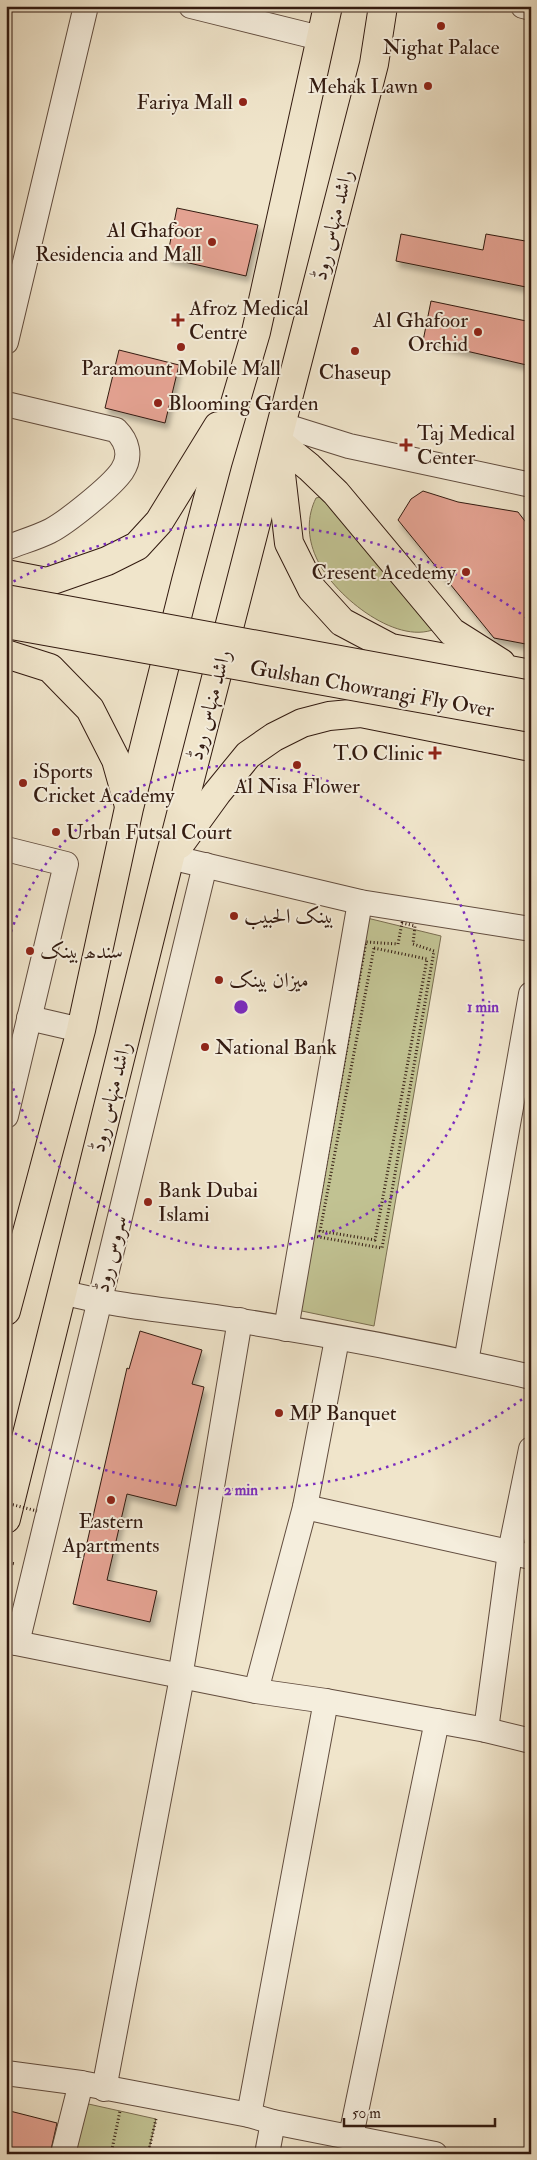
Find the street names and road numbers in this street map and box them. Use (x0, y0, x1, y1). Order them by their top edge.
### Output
street label: راشد منہاس روڈ (306, 167, 360, 283)
street label: راشد منہاس روڈ (182, 647, 238, 763)
street label: Gulshan Chowrangi Fly Over (248, 654, 496, 724)
street label: راشد منہاس روڈ (84, 1039, 138, 1155)
street label: سروس روڈ (88, 1213, 134, 1295)

